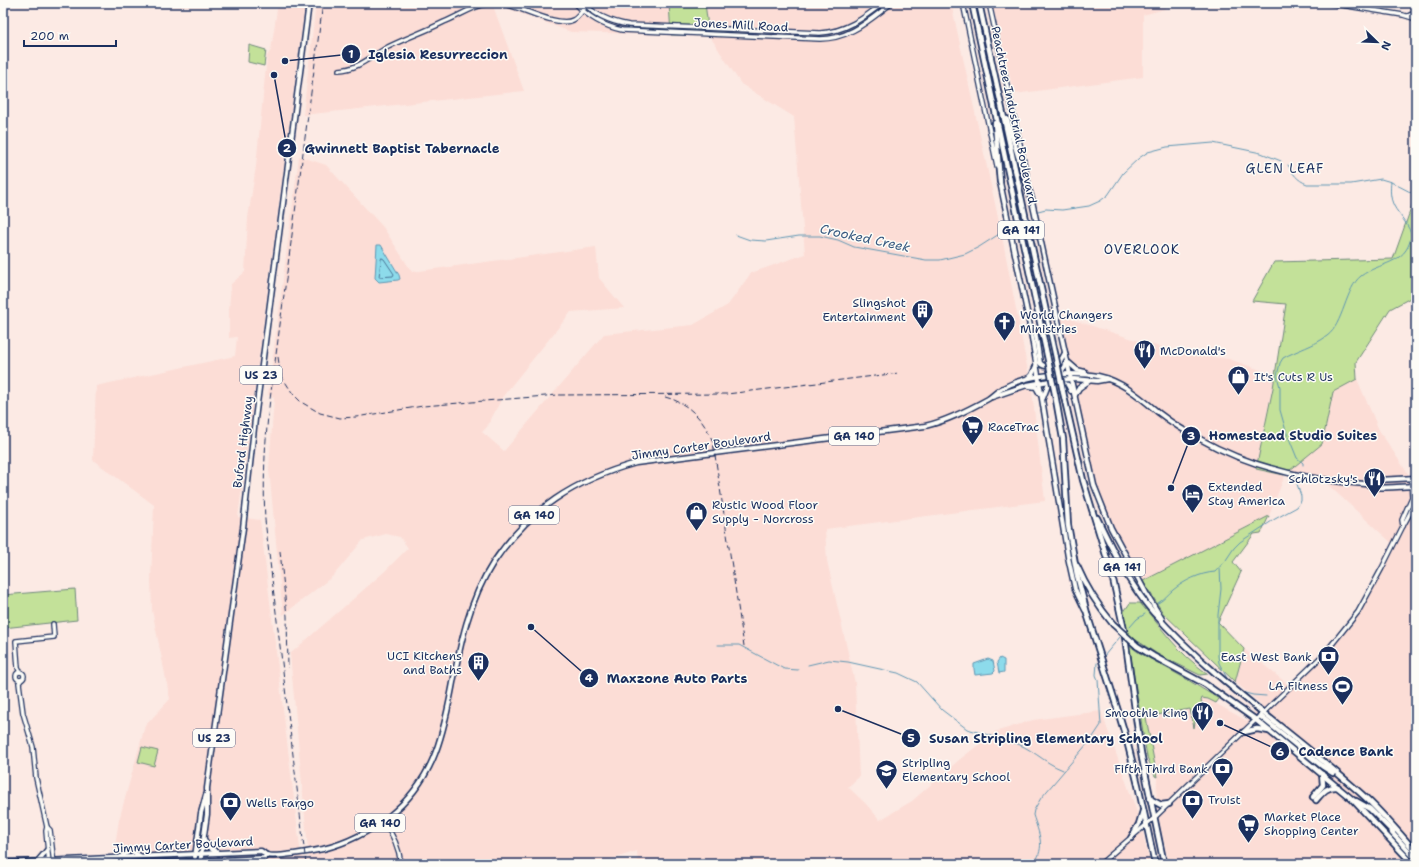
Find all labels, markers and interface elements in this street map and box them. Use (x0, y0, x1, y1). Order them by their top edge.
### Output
street label: Jones Mill Road (693, 15, 789, 35)
scale bar (24, 22, 116, 48)
north arrow (1357, 22, 1397, 62)
street label: Peachtree Industrial Boulevard (987, 25, 1041, 206)
text: 200 m (30, 28, 69, 44)
text: N (1377, 39, 1394, 53)
callout: Iglesia Resurreccion (341, 42, 516, 67)
text: 1 (348, 46, 354, 62)
text: Iglesia Resurreccion (368, 46, 508, 63)
callout: Gwinnett Baptist Tabernacle (277, 136, 508, 161)
text: 2 (283, 140, 292, 156)
text: Gwinnett Baptist Tabernacle (305, 140, 500, 157)
district label: GLEN LEAF (1246, 160, 1324, 177)
water label: Crooked Creek (818, 220, 912, 256)
road number: GA 141 (998, 221, 1044, 239)
district label: OVERLOOK (1104, 241, 1180, 258)
place label: Slingshot Entertainment (822, 295, 906, 325)
building icon: Slingshot Entertainment (909, 297, 935, 330)
place label: World Changers Ministries (1020, 307, 1113, 337)
church icon: World Changers Ministries (992, 309, 1018, 342)
restaurant icon: McDonald's (1131, 338, 1157, 371)
place label: McDonald's (1160, 343, 1226, 359)
shop icon: It's Cuts R Us (1225, 364, 1251, 397)
road number: US 23 (240, 366, 282, 384)
place label: It's Cuts R Us (1254, 369, 1333, 385)
street label: Buford Highway (229, 395, 257, 489)
supermarket icon: RaceTrac (959, 414, 985, 447)
place label: RaceTrac (988, 419, 1039, 435)
callout: Homestead Studio Suites (1181, 423, 1385, 448)
road number: GA 140 (829, 427, 879, 445)
text: Homestead Studio Suites (1209, 427, 1377, 444)
street label: Jimmy Carter Boulevard (630, 428, 772, 464)
text: 3 (1187, 428, 1195, 444)
restaurant icon: Schlotzsky's (1361, 466, 1387, 499)
place label: Schlotzsky's (1288, 471, 1358, 487)
place label: Extended Stay America (1208, 479, 1286, 509)
hotel icon: Extended Stay America (1179, 481, 1205, 514)
place label: Rustic Wood Floor Supply - Norcross (712, 497, 818, 527)
shop icon: Rustic Wood Floor Supply - Norcross (684, 499, 710, 532)
road number: GA 140 (509, 506, 559, 524)
road number: GA 141 (1099, 558, 1145, 576)
bank icon: East West Bank (1315, 644, 1341, 677)
place label: UCI Kitchens and Baths (387, 648, 462, 678)
place label: East West Bank (1221, 649, 1312, 665)
building icon: UCI Kitchens and Baths (465, 650, 491, 683)
callout: Maxzone Auto Parts (579, 666, 756, 691)
text: 4 (585, 670, 594, 686)
text: Maxzone Auto Parts (607, 670, 747, 687)
sports icon: LA Fitness (1330, 673, 1356, 706)
place label: LA Fitness (1268, 678, 1328, 694)
restaurant icon: Smoothie King (1190, 700, 1216, 733)
place label: Smoothie King (1105, 705, 1188, 721)
callout: Susan Stripling Elementary School (901, 726, 1171, 751)
road number: US 23 (193, 729, 235, 747)
text: 5 (907, 730, 915, 746)
text: Susan Stripling Elementary School (929, 730, 1163, 747)
callout: Cadence Bank (1270, 739, 1401, 764)
text: Cadence Bank (1298, 743, 1394, 760)
text: 6 (1276, 744, 1284, 760)
place label: Stripling Elementary School (902, 755, 1010, 785)
bank icon: Fifth Third Bank (1210, 756, 1236, 789)
school or university icon: Stripling Elementary School (874, 757, 900, 790)
place label: Fifth Third Bank (1114, 761, 1208, 777)
bank icon: Truist (1179, 787, 1205, 820)
bank icon: Wells Fargo (218, 790, 244, 823)
place label: Truist (1208, 792, 1241, 808)
place label: Wells Fargo (246, 795, 314, 811)
place label: Market Place Shopping Center (1264, 809, 1359, 839)
supermarket icon: Market Place Shopping Center (1235, 811, 1261, 844)
road number: GA 140 (355, 814, 405, 832)
street label: Jimmy Carter Boulevard (112, 833, 254, 857)

